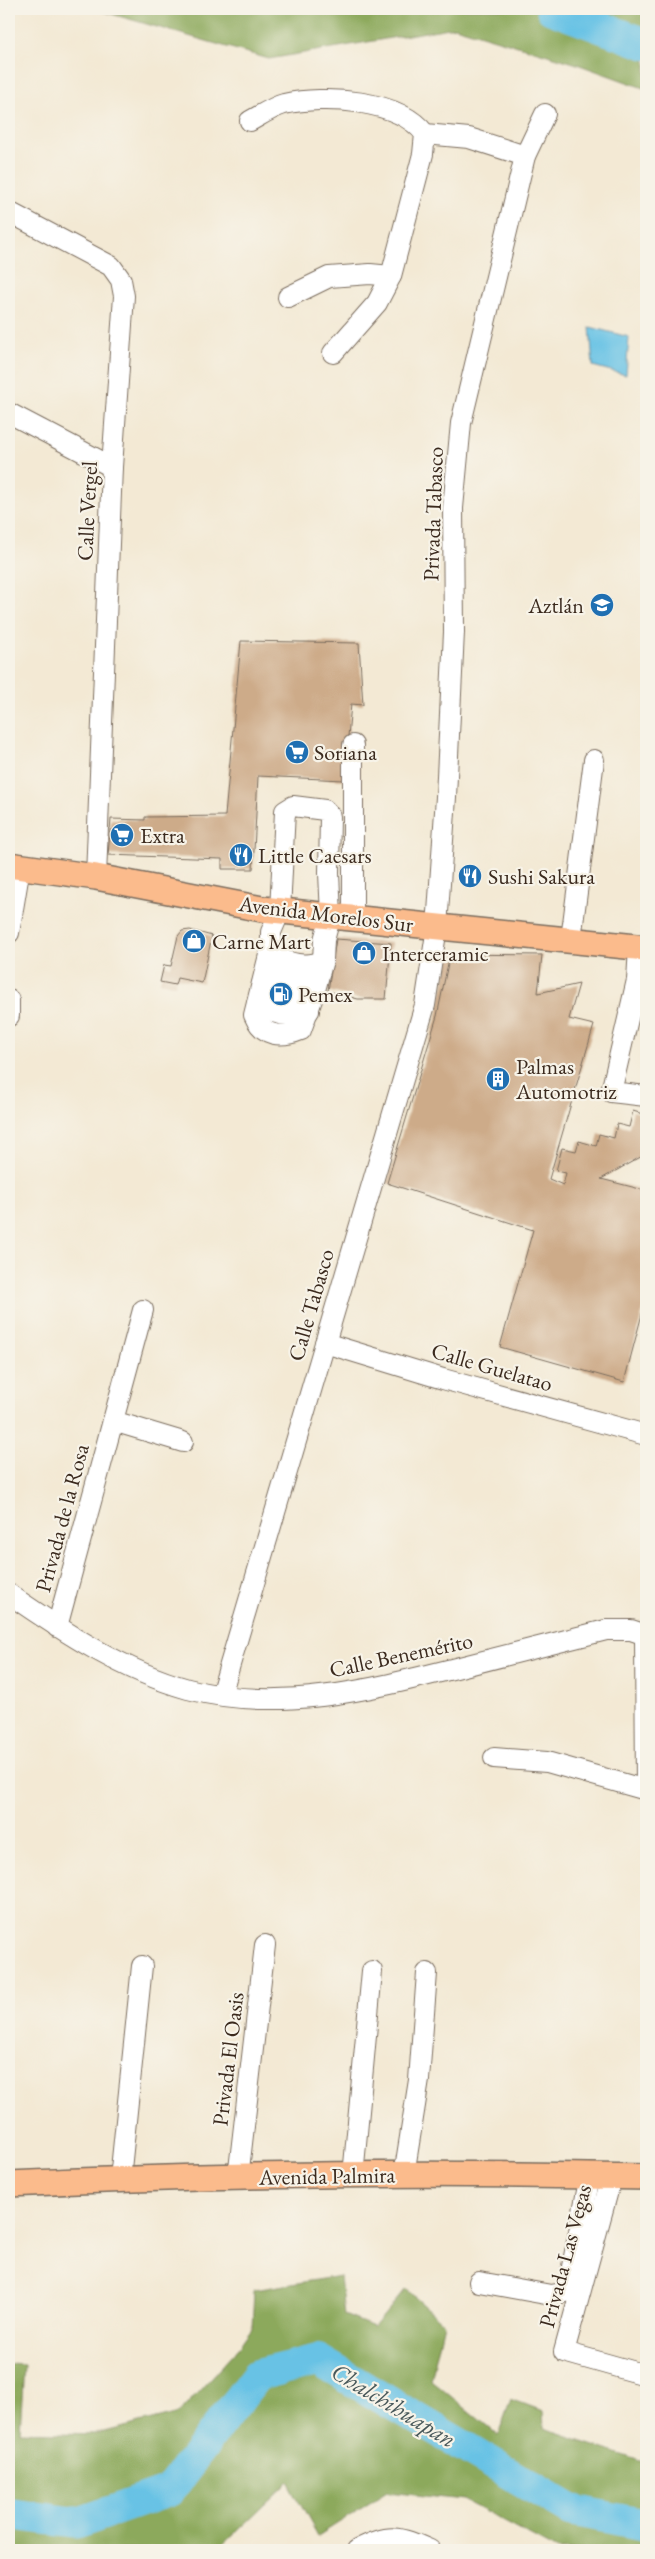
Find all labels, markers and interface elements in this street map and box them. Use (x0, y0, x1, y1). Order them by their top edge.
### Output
street label: Privada Tabasco (416, 446, 450, 582)
street label: Calle Vergel (70, 460, 104, 562)
place label: Aztlán (527, 591, 584, 620)
school or university icon: Aztlán (589, 592, 615, 618)
place label: Soriana (314, 738, 377, 767)
supermarket icon: Soriana (284, 739, 310, 765)
place label: Extra (140, 821, 185, 850)
supermarket icon: Extra (109, 822, 135, 848)
place label: Little Caesars (258, 841, 372, 870)
restaurant icon: Little Caesars (228, 842, 254, 868)
place label: Sushi Sakura (488, 862, 595, 891)
restaurant icon: Sushi Sakura (457, 863, 483, 889)
street label: Avenida Morelos Sur (236, 889, 416, 939)
place label: Carne Mart (212, 927, 311, 956)
shop icon: Carne Mart (181, 928, 207, 954)
place label: Interceramic (382, 939, 489, 968)
shop icon: Interceramic (351, 940, 377, 966)
place label: Pemex (298, 980, 353, 1009)
fuel station icon: Pemex (268, 981, 294, 1007)
place label: Palmas Automotriz (515, 1052, 617, 1106)
building icon: Palmas Automotriz (485, 1066, 511, 1092)
street label: Calle Tabasco (281, 1245, 341, 1364)
street label: Calle Guelatao (428, 1336, 556, 1398)
street label: Privada de la Rosa (28, 1440, 96, 1595)
street label: Calle Benemérito (327, 1626, 475, 1684)
street label: Privada El Oasis (205, 1990, 251, 2128)
street label: Avenida Palmira (258, 2160, 396, 2192)
street label: Privada Las Vegas (532, 2181, 598, 2331)
water label: Chalchihuapan (326, 2356, 462, 2454)

